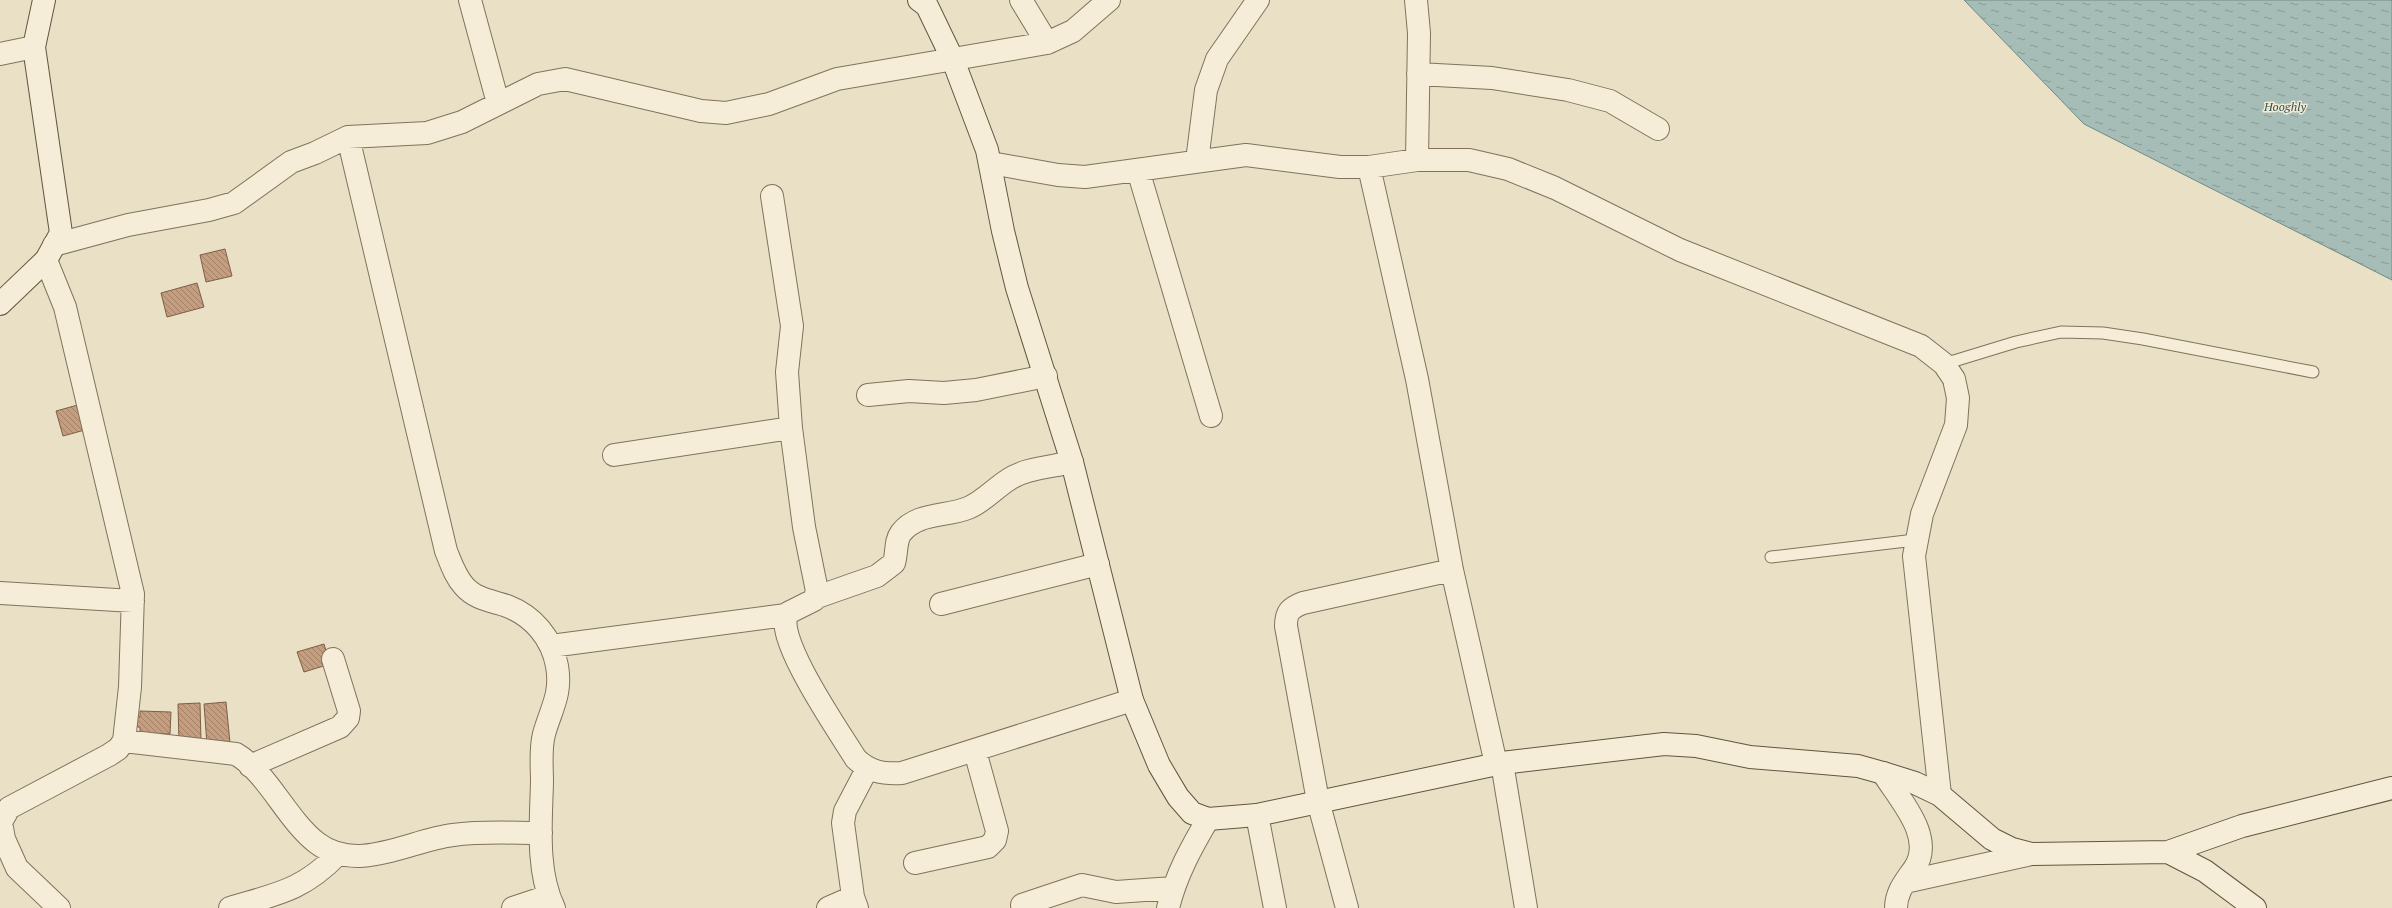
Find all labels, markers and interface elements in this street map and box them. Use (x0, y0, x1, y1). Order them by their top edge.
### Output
water label: Hooghly (2263, 99, 2307, 114)

